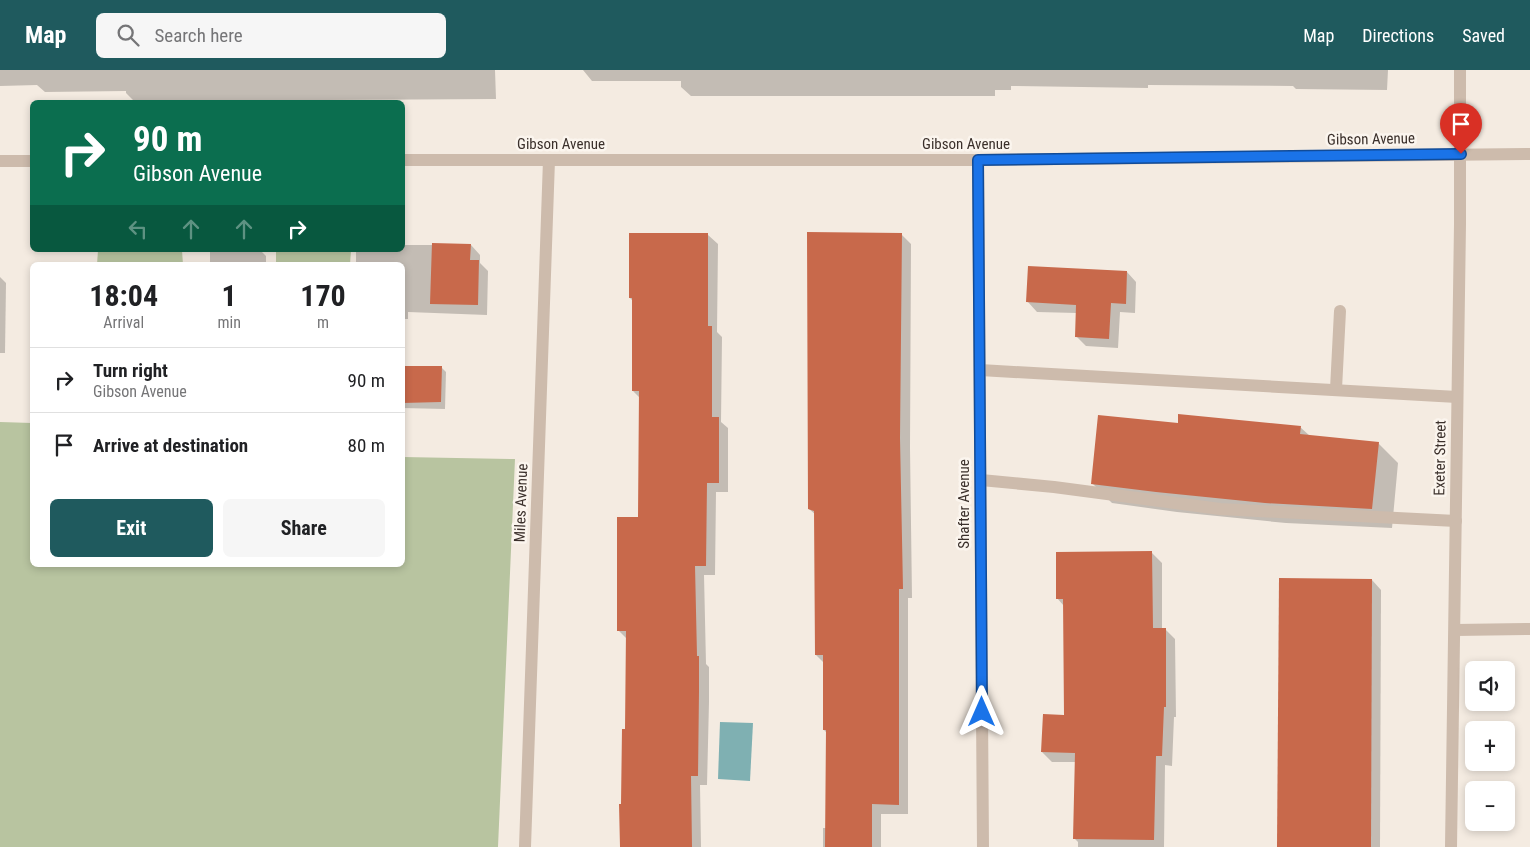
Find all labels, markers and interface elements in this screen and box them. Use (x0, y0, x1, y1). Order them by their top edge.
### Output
search box (96, 13, 446, 58)
text: Map (25, 21, 66, 49)
icon: search (114, 21, 142, 49)
text: Search here (154, 24, 243, 47)
text: Map (1303, 25, 1334, 46)
text: Directions (1362, 25, 1434, 46)
text: Saved (1462, 25, 1505, 46)
pin (1440, 103, 1482, 154)
icon: arrive (1447, 110, 1475, 138)
text: 90 m (133, 119, 202, 160)
icon: right (50, 120, 115, 185)
street label: Gibson Avenue (1327, 129, 1415, 149)
street label: Gibson Avenue (517, 135, 605, 153)
street label: Gibson Avenue (922, 135, 1010, 153)
text: Gibson Avenue (133, 161, 262, 186)
icon: left (124, 215, 152, 243)
icon: ahead (177, 215, 205, 243)
icon: ahead (230, 215, 258, 243)
icon: right (283, 215, 311, 243)
text: 18:04 (89, 278, 158, 313)
text: 1 (222, 278, 237, 313)
text: 170 (300, 278, 346, 313)
text: Arrival (103, 313, 144, 332)
text: min (217, 313, 241, 332)
text: m (317, 313, 329, 332)
text: Turn right (93, 359, 168, 382)
icon: right (50, 366, 78, 394)
text: 90 m (348, 369, 385, 392)
text: Gibson Avenue (93, 382, 187, 401)
street label: Exeter Street (1430, 420, 1450, 496)
icon: arrive (50, 431, 78, 459)
text: Arrive at destination (93, 434, 248, 457)
text: 80 m (348, 434, 385, 457)
street label: Shafter Avenue (955, 459, 973, 549)
street label: Miles Avenue (511, 463, 531, 543)
button: Exit (50, 499, 213, 557)
button: Share (223, 499, 385, 557)
map controls (1465, 661, 1515, 831)
button: sound (1465, 661, 1515, 711)
position arrow (955, 685, 1007, 737)
button: + (1465, 721, 1515, 771)
button: − (1465, 781, 1515, 831)

